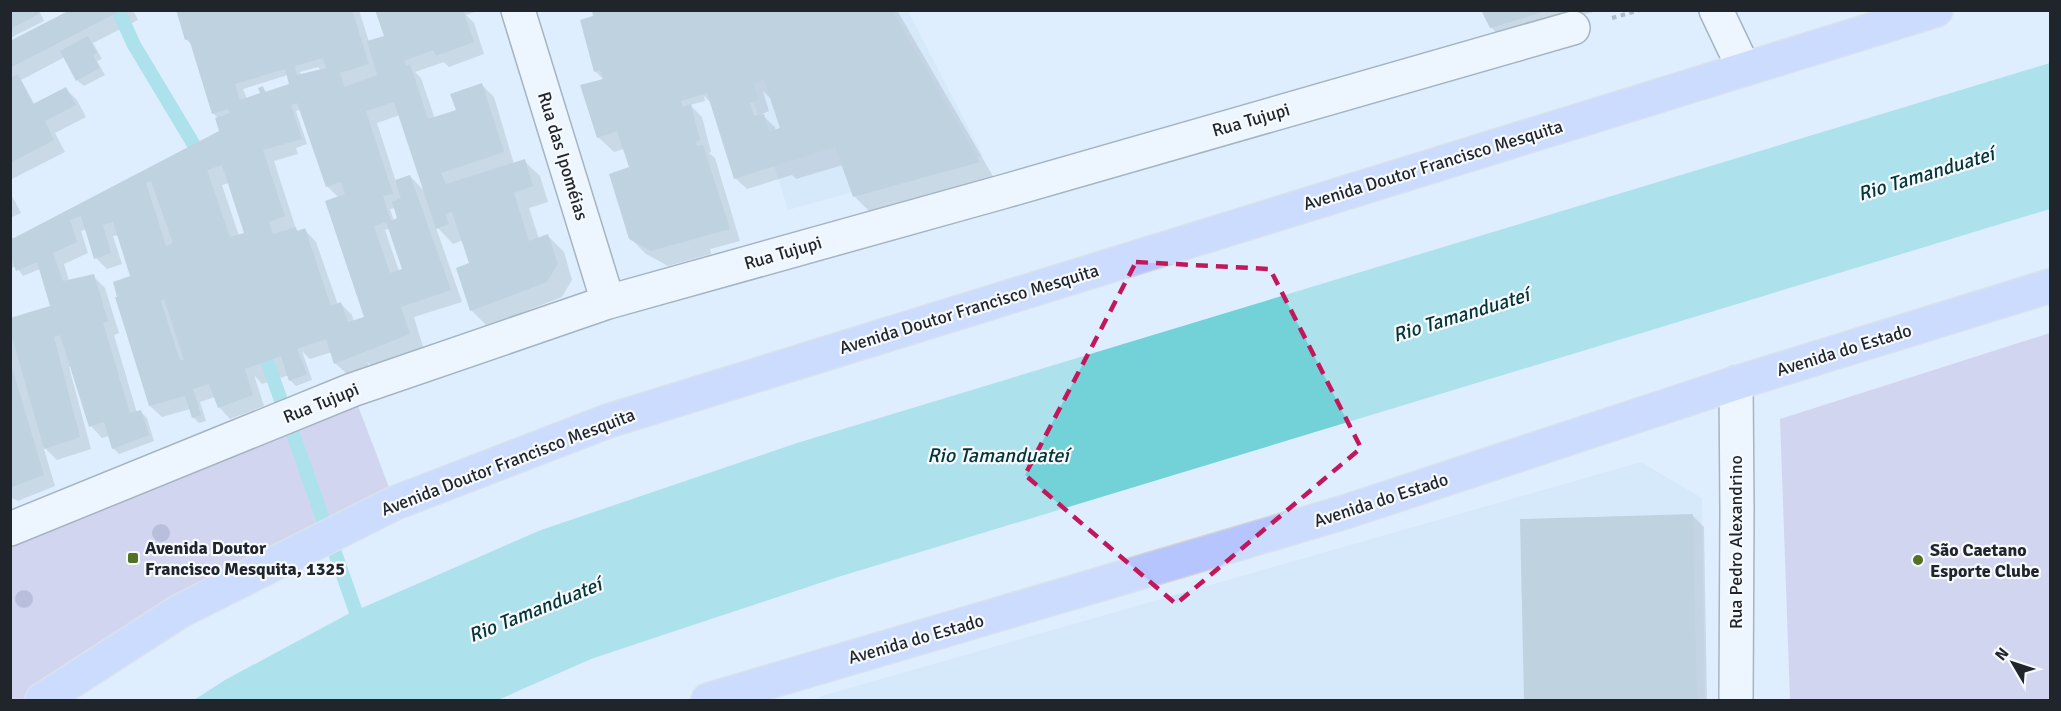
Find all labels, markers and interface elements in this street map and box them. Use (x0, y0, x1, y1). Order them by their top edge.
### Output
street label: Rua das Ipoméias (533, 89, 593, 223)
street label: Rua Tujupi (1210, 98, 1292, 142)
street label: Avenida Doutor Francisco Mesquita (1300, 115, 1566, 215)
water label: Rio Tamanduateí (1855, 140, 2001, 207)
street label: Rua Tujupi (742, 231, 824, 275)
street label: Avenida Doutor Francisco Mesquita (836, 259, 1102, 359)
water label: Rio Tamanduateí (1390, 281, 1536, 348)
street label: Avenida do Estado (1774, 319, 1914, 381)
street label: Rua Tujupi (280, 378, 362, 428)
street label: Avenida Doutor Francisco Mesquita (378, 403, 638, 521)
water label: Rio Tamanduateí (927, 443, 1072, 468)
street label: Rua Pedro Alexandrino (1725, 455, 1747, 629)
street label: Avenida do Estado (1311, 468, 1451, 532)
place label: Avenida Doutor Francisco Mesquita, 1325 (145, 537, 345, 580)
place label: São Caetano Esporte Clube (1930, 539, 2040, 582)
marker: Avenida Doutor Francisco Mesquita, 1325 (126, 551, 140, 565)
marker: São Caetano Esporte Clube (1911, 553, 1925, 567)
water label: Rio Tamanduateí (465, 571, 609, 648)
street label: Avenida do Estado (846, 609, 986, 669)
north arrow (1983, 633, 2043, 693)
text: N (1991, 644, 2013, 665)

